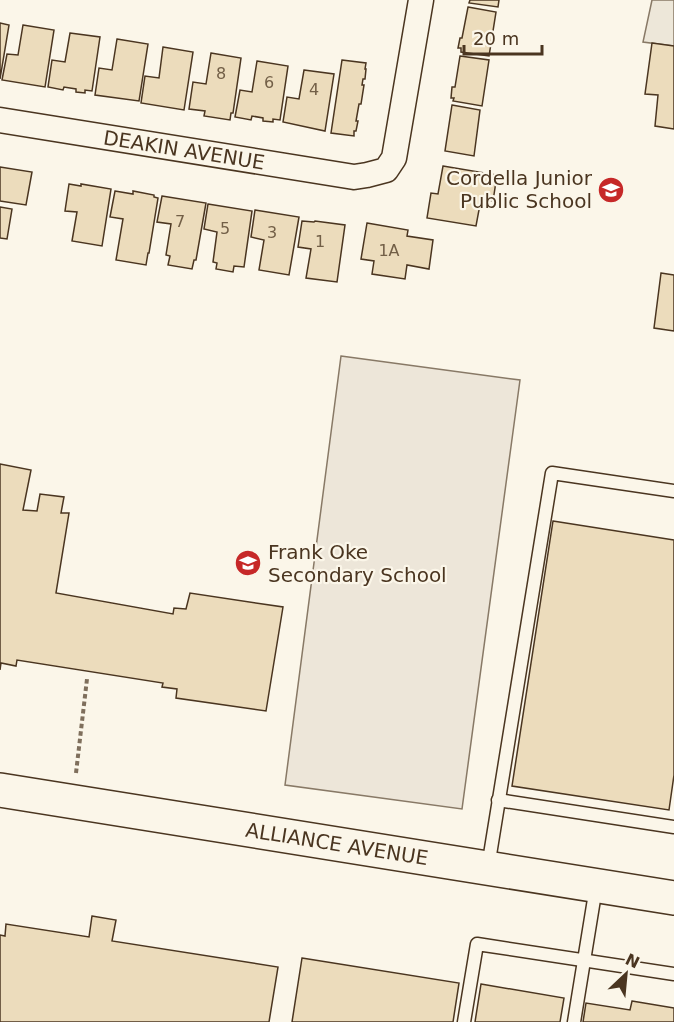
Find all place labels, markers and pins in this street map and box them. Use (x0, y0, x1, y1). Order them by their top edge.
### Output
place label: Cordella Junior Public School (446, 166, 593, 213)
school or university icon: Cordella Junior Public School (596, 175, 626, 205)
place label: Frank Oke Secondary School (268, 540, 447, 587)
school or university icon: Frank Oke Secondary School (233, 548, 263, 578)

